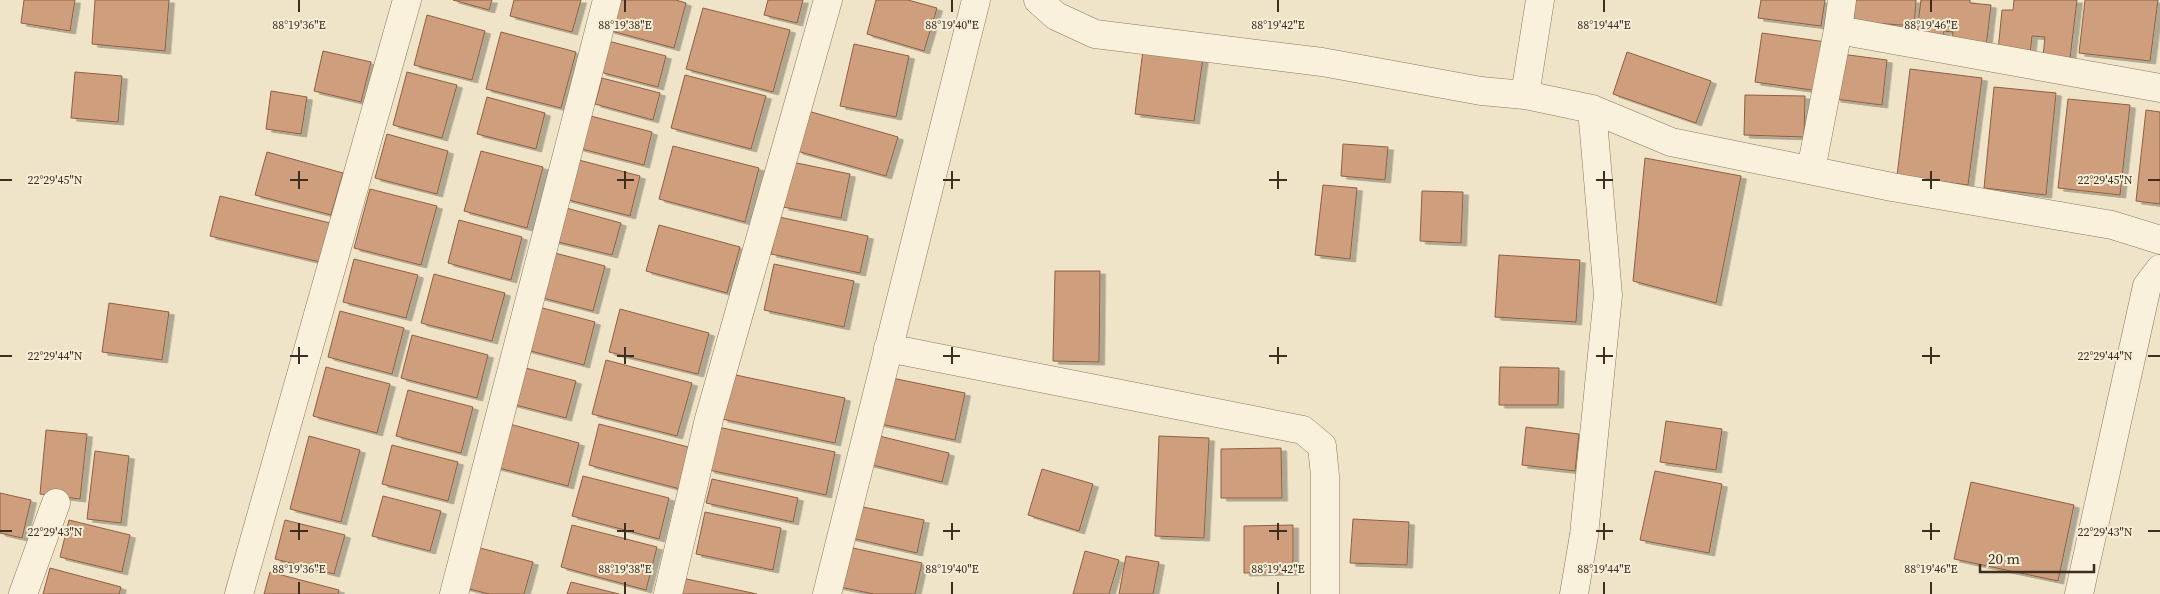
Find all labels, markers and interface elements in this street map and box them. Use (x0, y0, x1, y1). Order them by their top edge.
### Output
text: 88°19'36"E (272, 17, 326, 33)
text: 88°19'38"E (598, 17, 652, 33)
text: 88°19'40"E (925, 17, 979, 33)
text: 88°19'42"E (1251, 17, 1305, 33)
text: 88°19'44"E (1577, 17, 1631, 33)
text: 88°19'46"E (1904, 17, 1958, 33)
text: 22°29'45"N (27, 172, 83, 188)
text: 22°29'45"N (2077, 172, 2133, 188)
text: 22°29'44"N (27, 348, 83, 364)
text: 22°29'44"N (2077, 348, 2133, 364)
text: 22°29'43"N (27, 524, 83, 540)
text: 22°29'43"N (2077, 524, 2133, 540)
scale bar (1980, 542, 2094, 574)
text: 20 m (1988, 548, 2020, 569)
text: 88°19'36"E (272, 561, 326, 577)
text: 88°19'38"E (598, 561, 652, 577)
text: 88°19'40"E (925, 561, 979, 577)
text: 88°19'42"E (1251, 561, 1305, 577)
text: 88°19'44"E (1577, 561, 1631, 577)
text: 88°19'46"E (1904, 561, 1958, 577)

